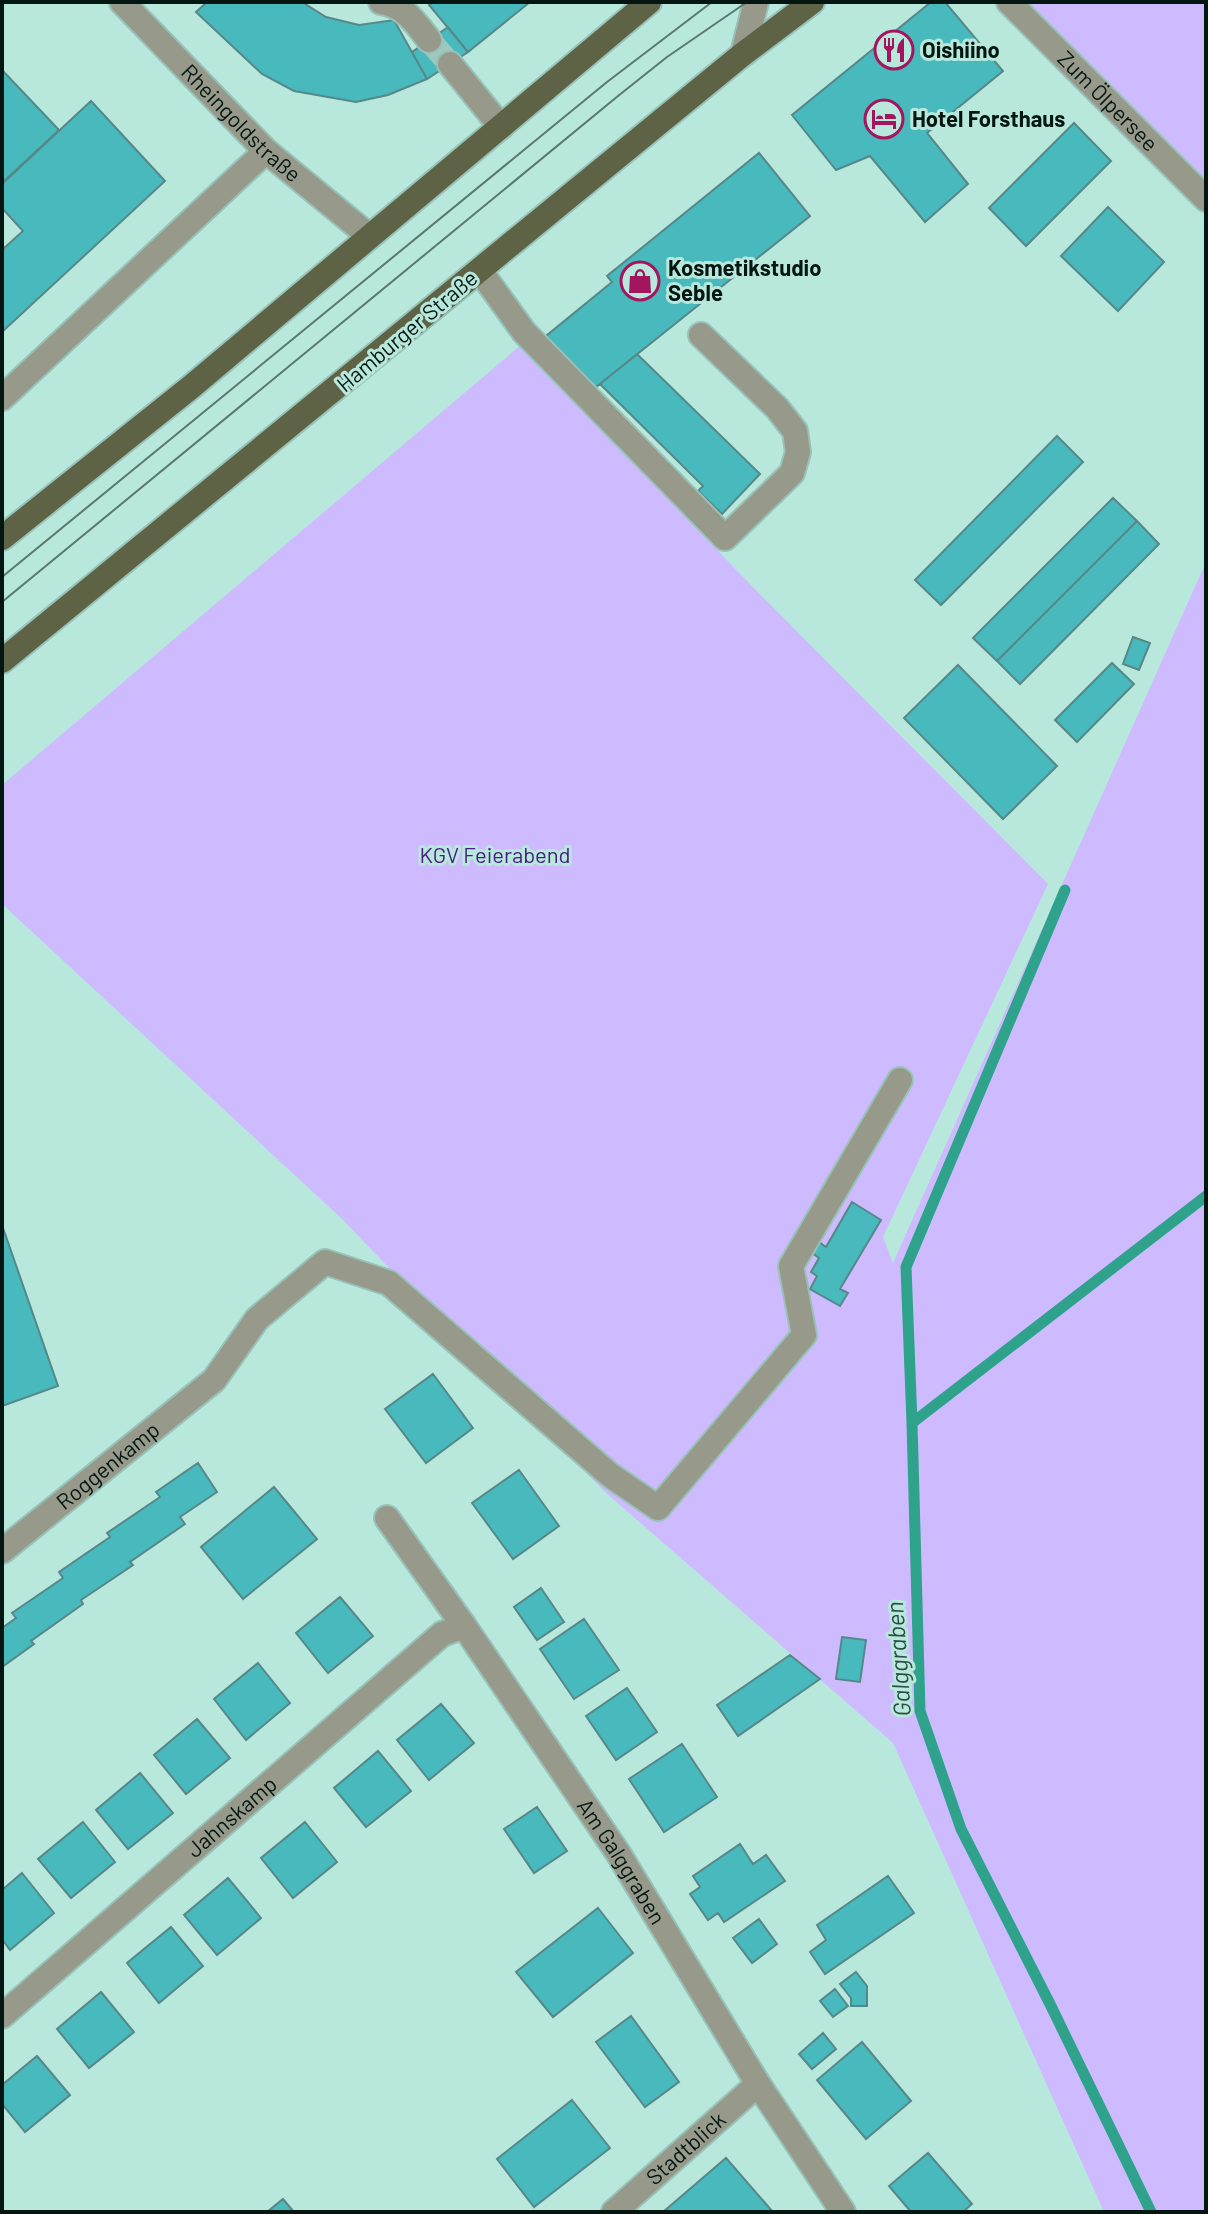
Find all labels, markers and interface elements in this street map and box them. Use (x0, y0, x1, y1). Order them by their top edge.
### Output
restaurant icon: Oishiino (873, 29, 915, 71)
place label: Oishiino (922, 36, 1000, 62)
street label: Zum Ölpersee (1053, 45, 1164, 156)
street label: Rheingoldstraße (177, 58, 307, 187)
hotel icon: Hotel Forsthaus (863, 98, 905, 140)
place label: Hotel Forsthaus (912, 105, 1065, 131)
place label: Kosmetikstudio Seble (668, 254, 821, 305)
shop icon: Kosmetikstudio Seble (619, 260, 661, 302)
street label: Hamburger Straße (331, 264, 482, 397)
park label: KGV Feierabend (419, 841, 571, 867)
street label: Roggenkamp (50, 1415, 164, 1514)
water label: Galggraben (879, 1601, 916, 1718)
street label: Jahnskamp (181, 1770, 281, 1862)
street label: Am Galggraben (573, 1793, 672, 1928)
street label: Stadtblick (640, 2105, 730, 2190)

